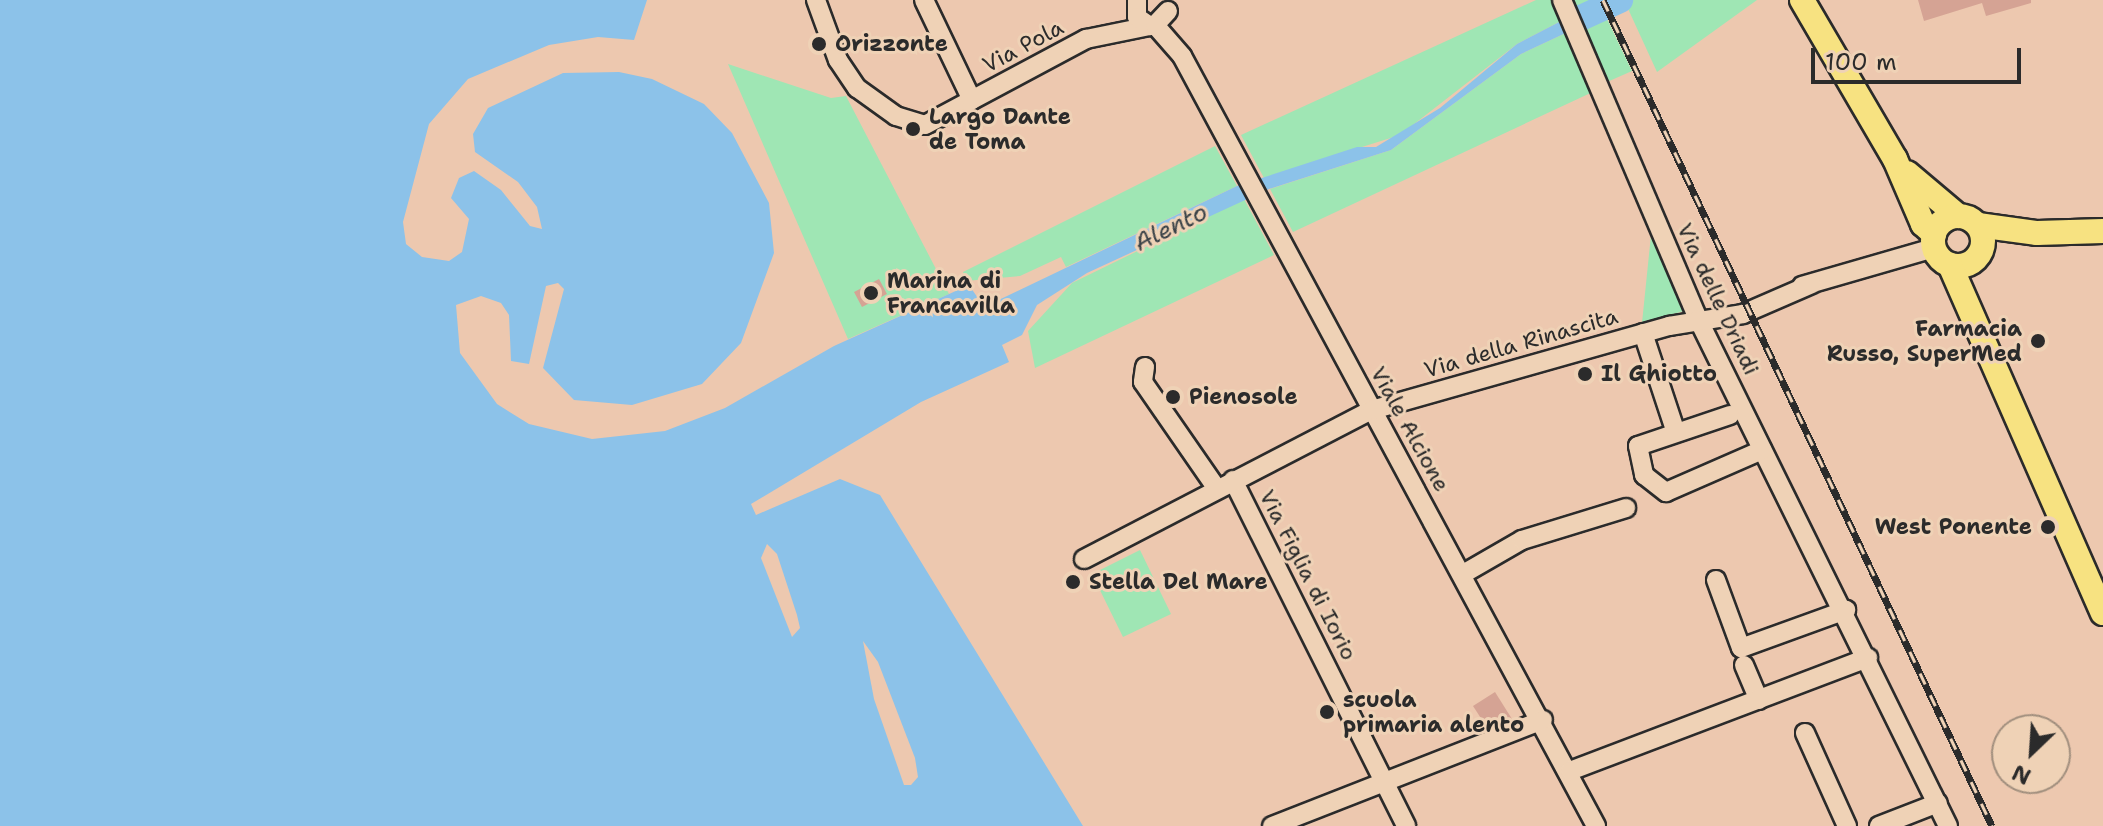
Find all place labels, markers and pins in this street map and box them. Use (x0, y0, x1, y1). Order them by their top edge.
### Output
place label: Orizzonte (835, 31, 948, 57)
marker: Orizzonte (810, 35, 828, 53)
place label: Largo Dante de Toma (929, 103, 1071, 154)
marker: Largo Dante de Toma (904, 120, 922, 138)
place label: Marina di Francavilla (887, 267, 1015, 318)
marker: Marina di Francavilla (862, 284, 880, 302)
place label: Farmacia Russo, SuperMed (1827, 315, 2022, 366)
marker: Farmacia Russo, SuperMed (2029, 332, 2047, 350)
place label: Il Ghiotto (1601, 361, 1717, 387)
marker: Il Ghiotto (1576, 365, 1594, 383)
place label: Pienosole (1189, 384, 1298, 410)
marker: Pienosole (1164, 388, 1182, 406)
place label: West Ponente (1875, 514, 2032, 540)
marker: West Ponente (2039, 518, 2057, 536)
place label: Stella Del Mare (1089, 569, 1268, 595)
marker: Stella Del Mare (1064, 573, 1082, 591)
place label: scuola primaria alento (1343, 686, 1524, 738)
marker: scuola primaria alento (1318, 703, 1336, 721)

